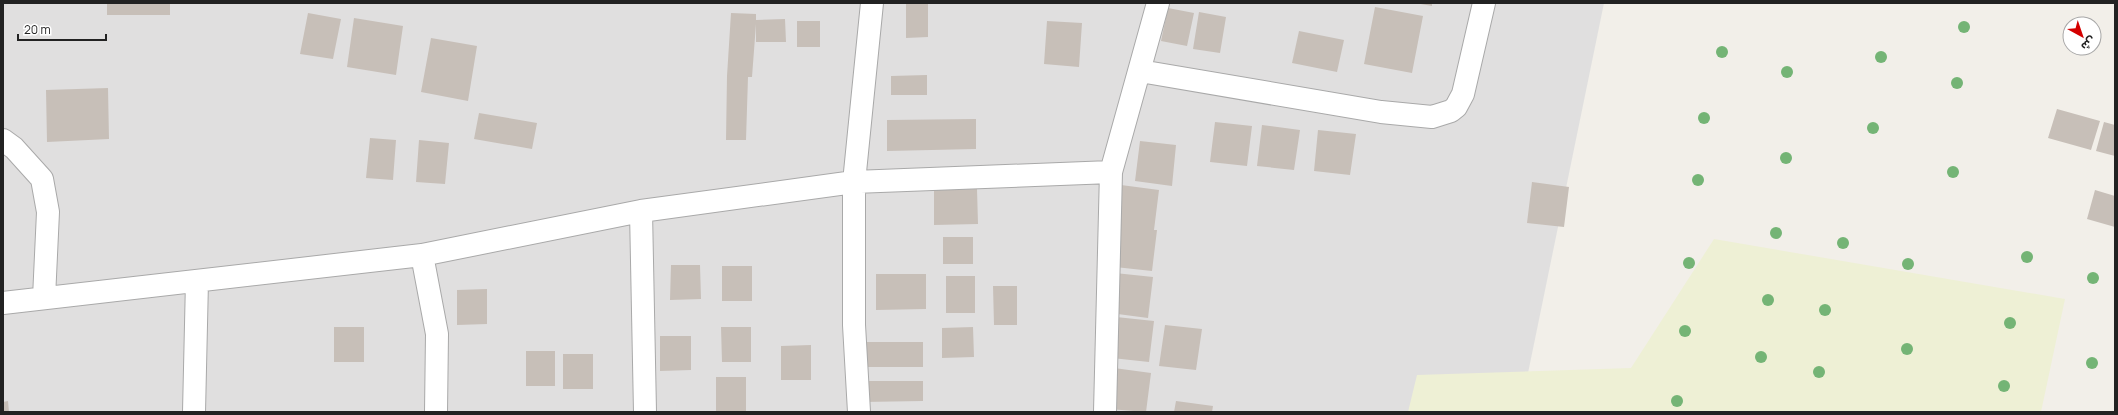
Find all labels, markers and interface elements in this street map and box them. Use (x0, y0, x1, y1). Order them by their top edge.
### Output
scale bar (18, 16, 106, 42)
north arrow (2062, 16, 2102, 56)
text: 20 m (24, 21, 51, 38)
text: ش (2078, 33, 2099, 55)

